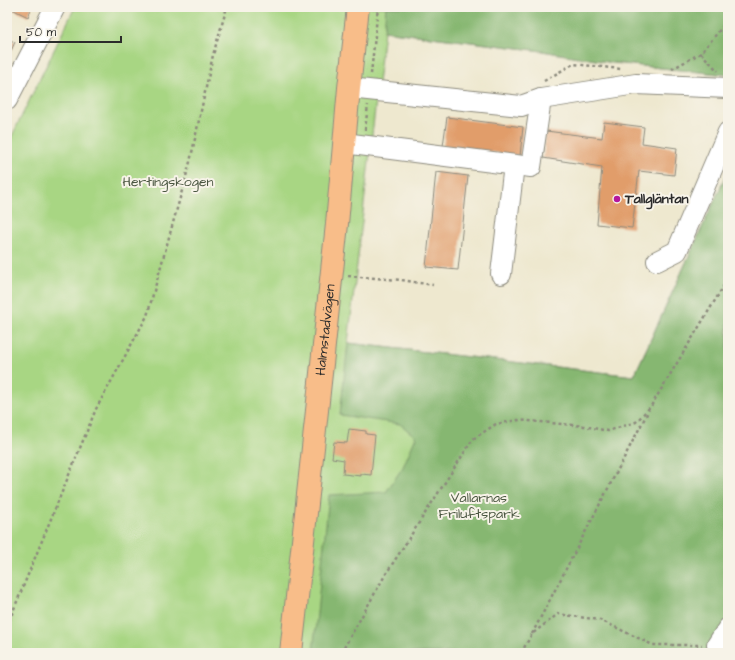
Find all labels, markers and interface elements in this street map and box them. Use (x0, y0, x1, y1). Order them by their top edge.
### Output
scale bar (20, 18, 121, 44)
text: 50 m (26, 24, 57, 41)
park label: Hertingskogen (122, 172, 214, 192)
place label: Tallgläntan (624, 189, 689, 210)
marker: Tallgläntan (612, 194, 622, 204)
street label: Halmstadvägen (311, 283, 340, 377)
park label: Vallarnas Friluftspark (438, 488, 520, 524)

